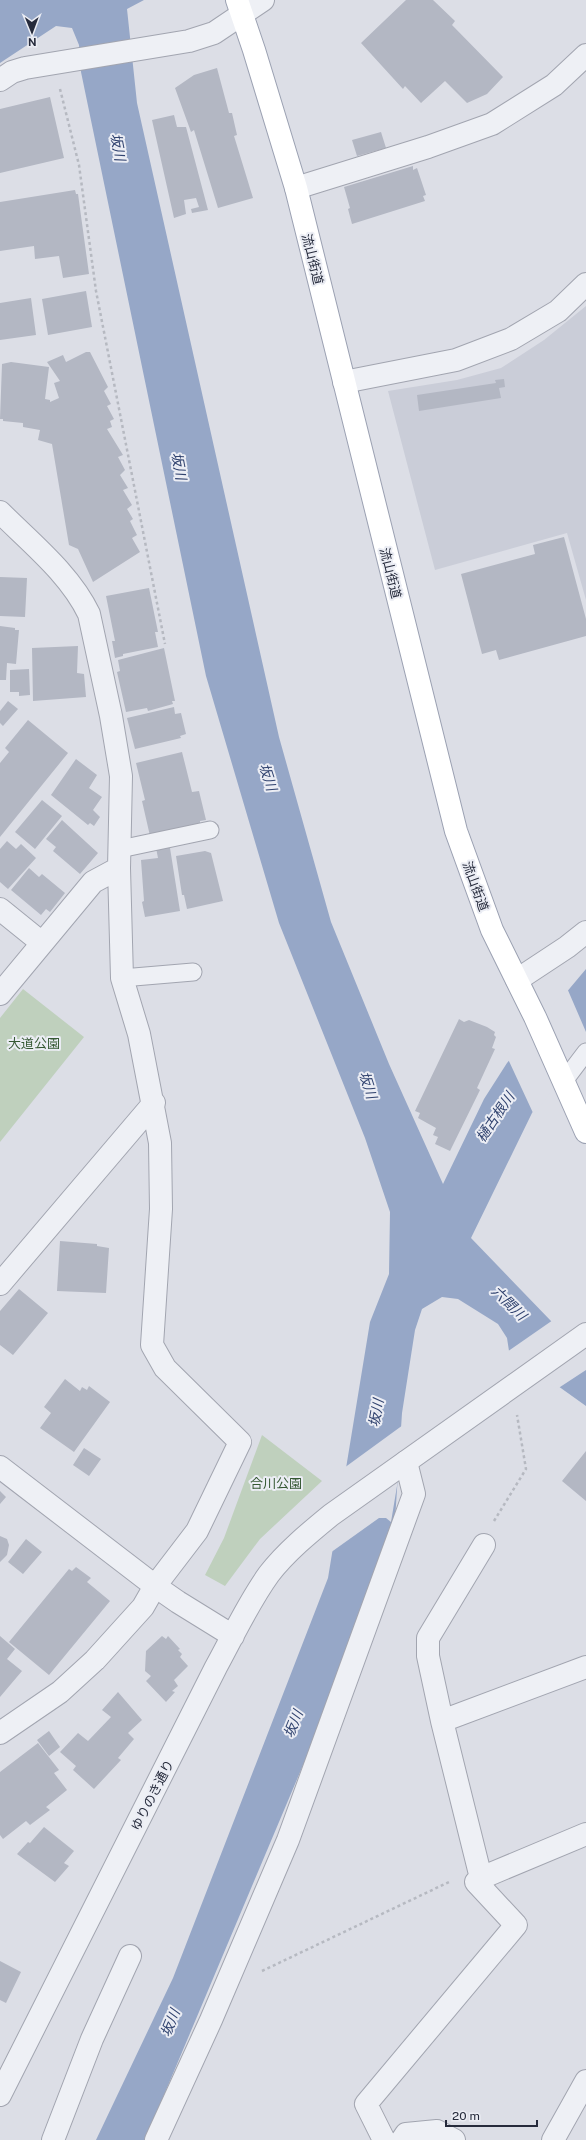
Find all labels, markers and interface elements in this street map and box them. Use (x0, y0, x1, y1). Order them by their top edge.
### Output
north arrow (12, 12, 52, 52)
text: N (28, 36, 37, 48)
water label: 坂川 (107, 132, 129, 164)
street label: 流山街道 (299, 232, 326, 286)
water label: 坂川 (168, 451, 190, 483)
street label: 流山街道 (377, 546, 404, 600)
water label: 坂川 (256, 761, 281, 795)
street label: 流山街道 (460, 859, 491, 913)
park label: 大道公園 (8, 1036, 60, 1051)
water label: 坂川 (356, 1069, 381, 1103)
water label: 樋古根川 (473, 1088, 518, 1145)
water label: 六間川 (488, 1283, 531, 1325)
water label: 坂川 (366, 1396, 387, 1428)
park label: 合川公園 (250, 1476, 302, 1491)
water label: 坂川 (280, 1706, 306, 1740)
street label: ゆりのき通り (128, 1757, 177, 1833)
water label: 坂川 (157, 2005, 183, 2039)
scale bar (446, 2102, 537, 2128)
text: 20 m (452, 2109, 480, 2123)

